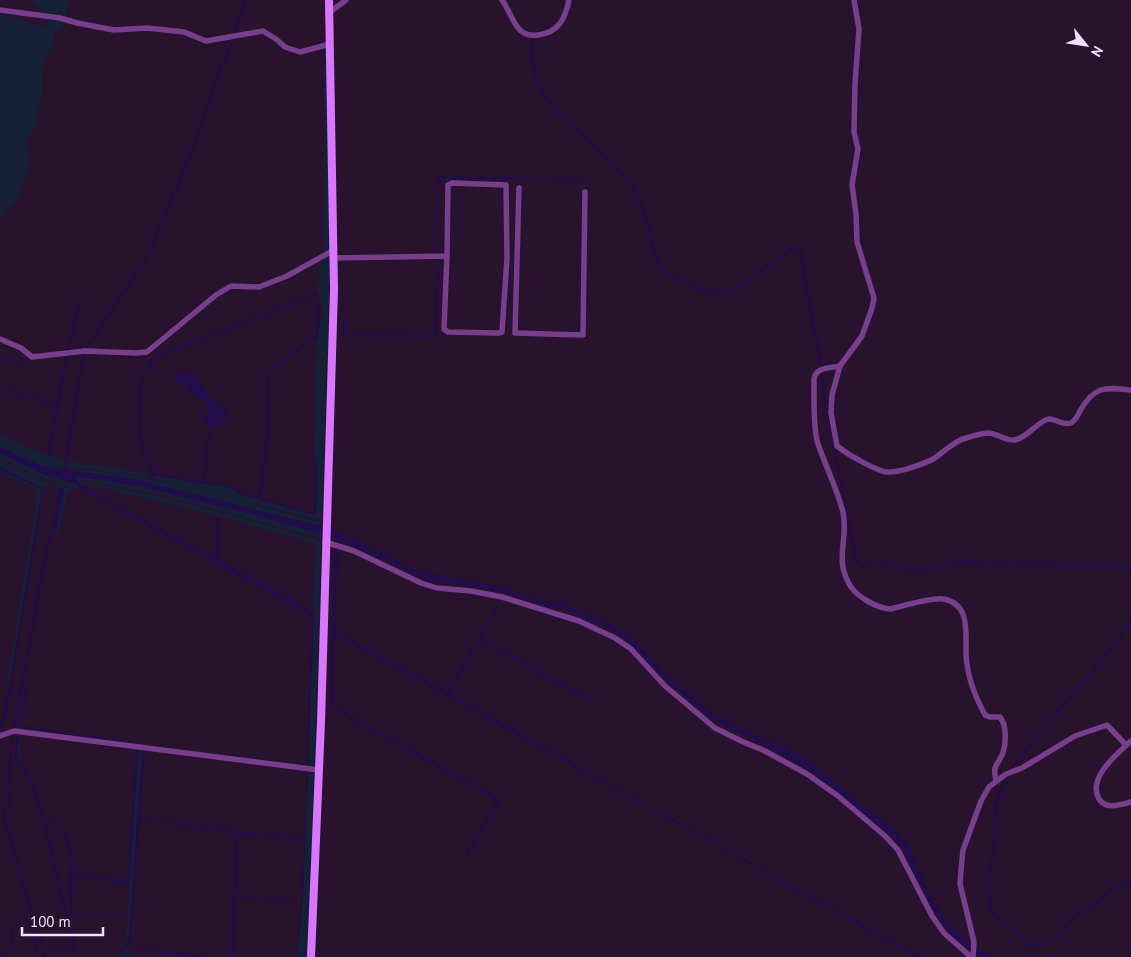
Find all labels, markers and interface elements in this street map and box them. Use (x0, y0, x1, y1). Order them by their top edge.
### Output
north arrow (1061, 20, 1111, 70)
text: N (1087, 43, 1107, 60)
scale bar (22, 904, 104, 936)
text: 100 m (30, 912, 71, 931)

